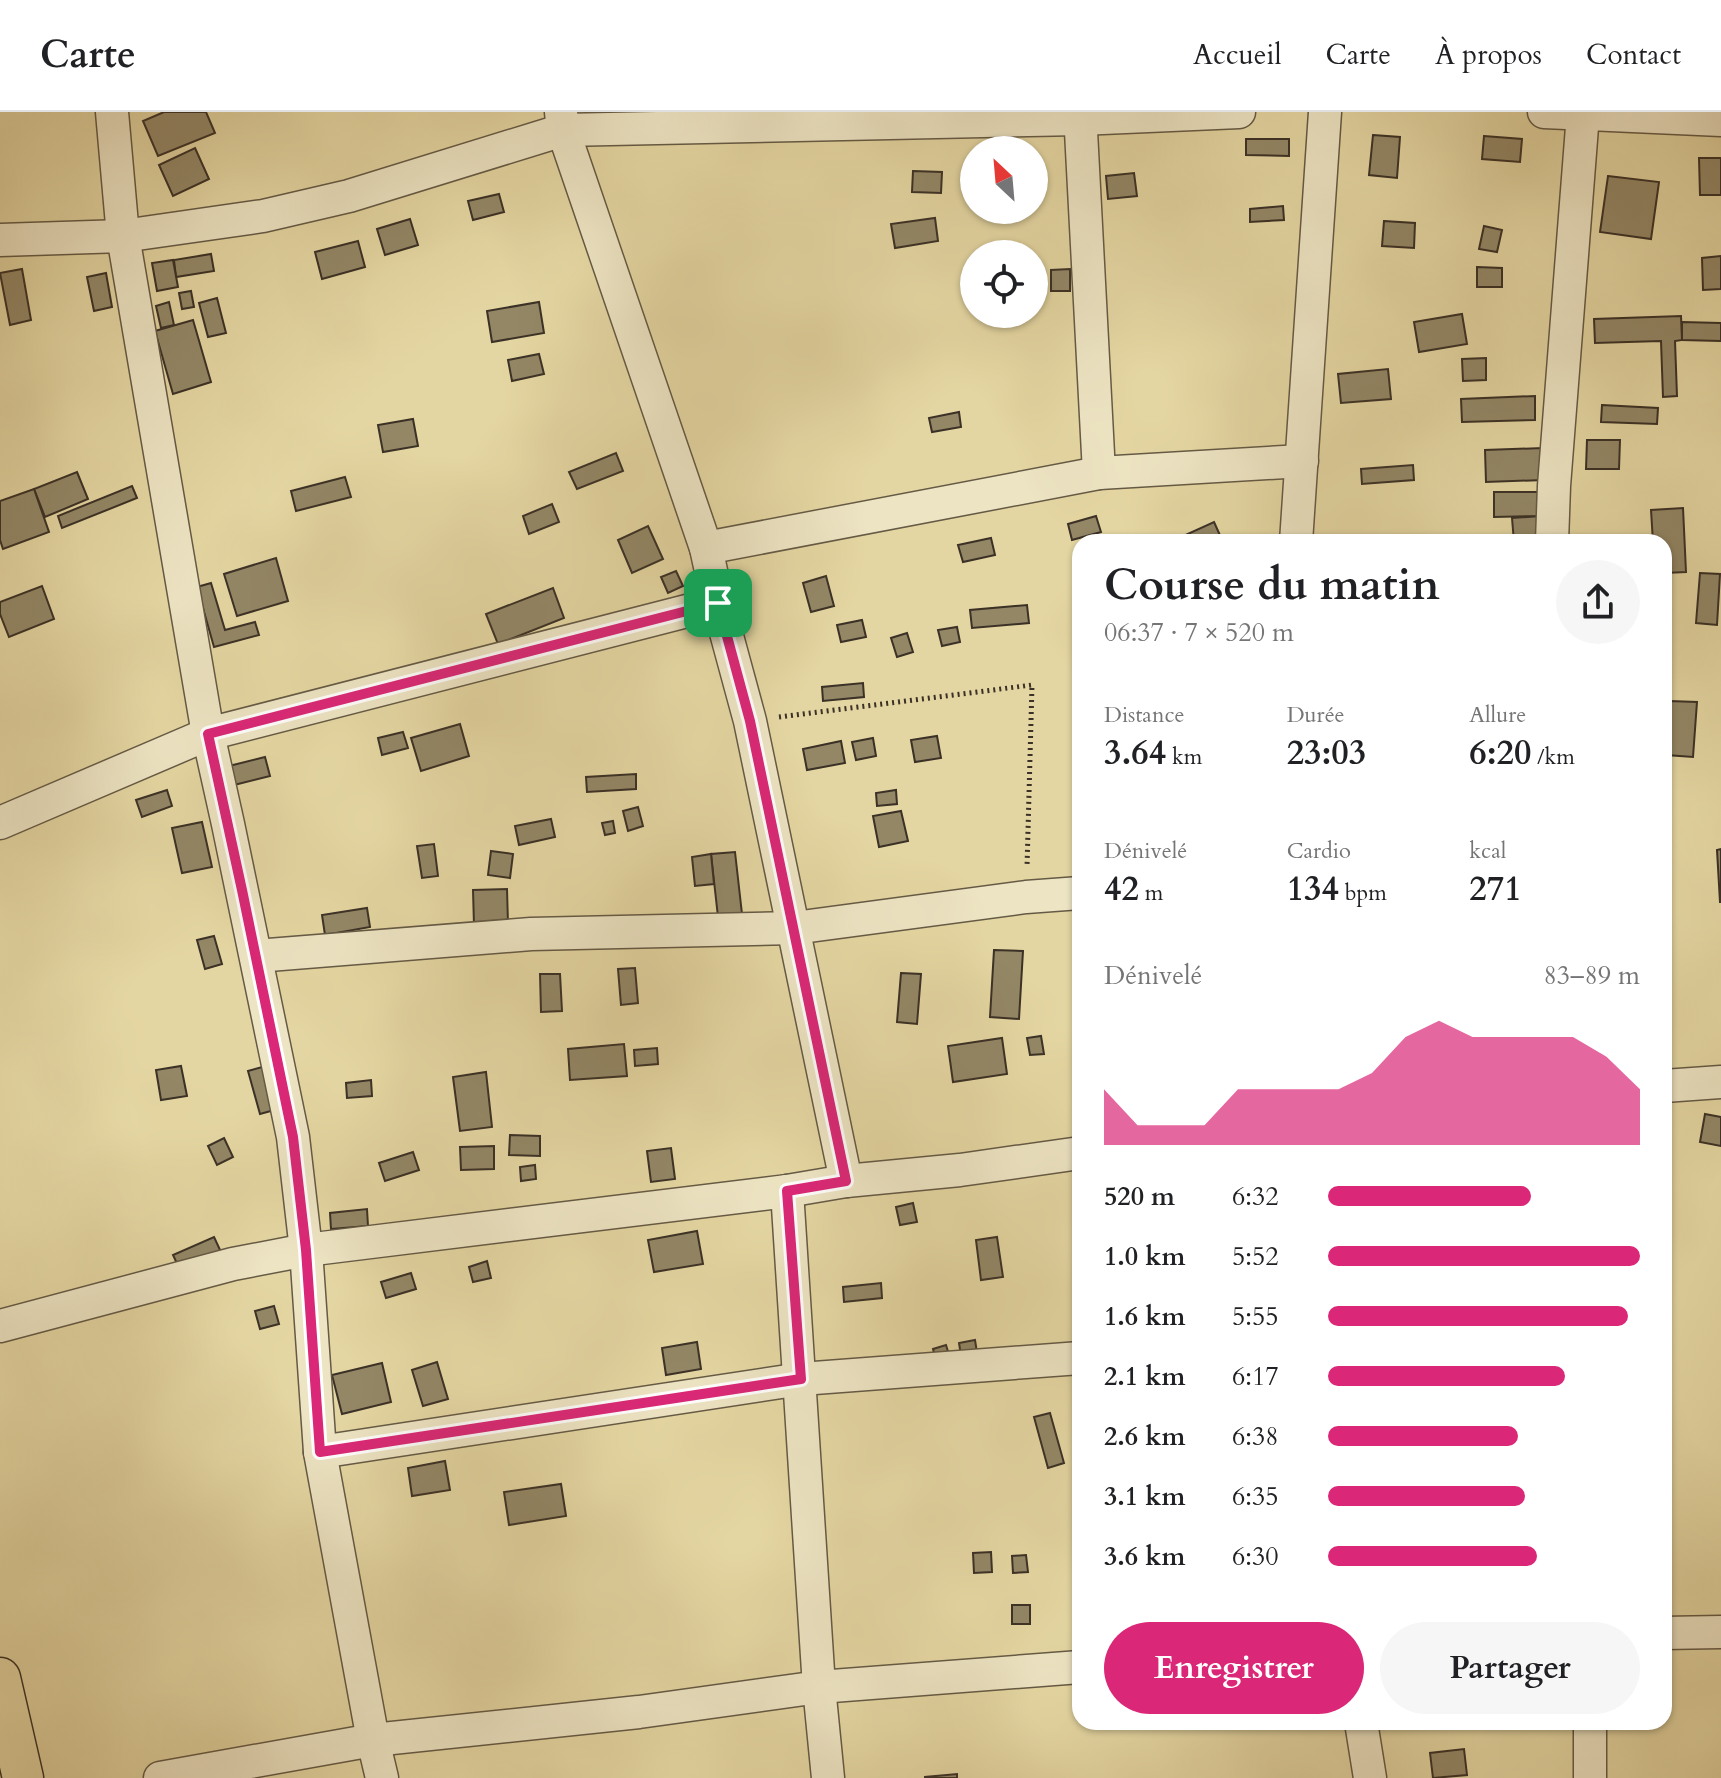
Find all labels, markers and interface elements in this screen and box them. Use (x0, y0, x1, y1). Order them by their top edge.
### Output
text: Carte (40, 29, 136, 81)
text: Accueil (1193, 36, 1282, 74)
text: Carte (1326, 36, 1391, 74)
text: À propos (1435, 36, 1542, 74)
text: Contact (1586, 36, 1681, 74)
north arrow (960, 136, 1048, 224)
map controls (960, 136, 1048, 328)
button: locate (960, 240, 1048, 328)
text: Course du matin (1104, 555, 1440, 615)
button: share (1556, 560, 1640, 644)
pin (684, 569, 752, 637)
icon: arrive (696, 581, 740, 625)
text: 06:37 · 7 × 520 m (1104, 615, 1294, 650)
text: Distance (1104, 700, 1184, 730)
text: Durée (1287, 700, 1345, 730)
text: Allure (1469, 700, 1526, 730)
text: 3.64 (1104, 730, 1166, 776)
text: 23:03 (1287, 730, 1366, 776)
text: 6:20 (1469, 730, 1531, 776)
text: km (1166, 742, 1202, 772)
text: /km (1531, 742, 1575, 772)
text: Dénivelé (1104, 836, 1187, 866)
text: Cardio (1287, 836, 1351, 866)
text: kcal (1469, 836, 1506, 866)
text: 42 (1104, 866, 1139, 912)
text: 134 (1287, 866, 1339, 912)
text: 271 (1469, 866, 1522, 912)
text: m (1139, 878, 1163, 908)
text: bpm (1339, 878, 1387, 908)
text: Dénivelé (1104, 958, 1202, 993)
text: 83–89 m (1543, 958, 1640, 993)
text: 520 m (1104, 1179, 1175, 1214)
text: 6:32 (1232, 1179, 1279, 1214)
text: 1.0 km (1104, 1239, 1185, 1274)
text: 5:52 (1232, 1239, 1279, 1274)
text: 1.6 km (1104, 1299, 1185, 1334)
text: 5:55 (1232, 1299, 1279, 1334)
text: 2.1 km (1104, 1359, 1185, 1394)
text: 6:17 (1232, 1359, 1279, 1394)
text: 2.6 km (1104, 1419, 1185, 1454)
text: 6:38 (1232, 1419, 1279, 1454)
text: 3.1 km (1104, 1479, 1185, 1514)
text: 6:35 (1232, 1479, 1279, 1514)
text: 3.6 km (1104, 1539, 1185, 1574)
text: 6:30 (1232, 1539, 1279, 1574)
button: Enregistrer (1104, 1622, 1364, 1714)
button: Partager (1380, 1622, 1640, 1714)

